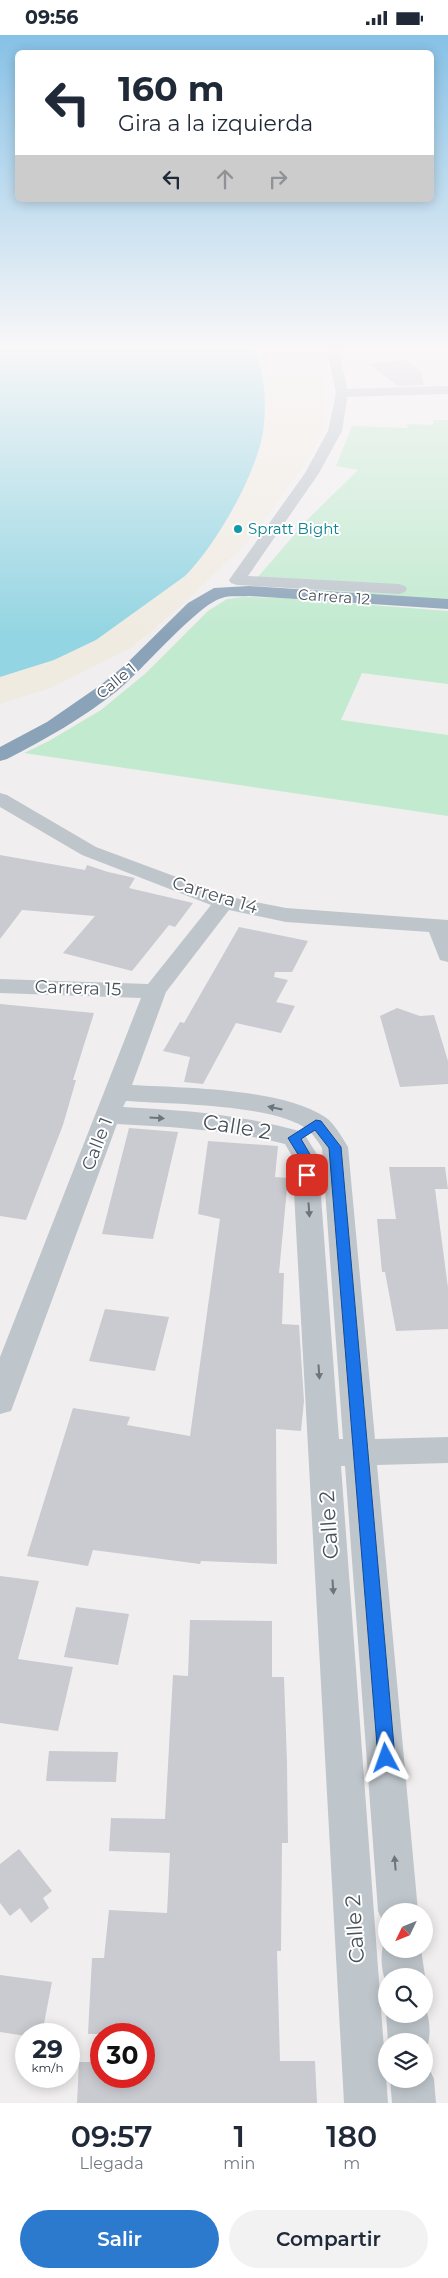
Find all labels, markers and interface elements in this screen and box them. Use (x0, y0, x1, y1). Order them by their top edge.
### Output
text: 09:56 (25, 6, 78, 29)
text: 160 m (118, 67, 224, 110)
icon: left (35, 70, 100, 135)
text: Gira a la izquierda (118, 110, 313, 137)
icon: left (158, 165, 186, 193)
icon: ahead (211, 165, 239, 193)
icon: right (264, 165, 292, 193)
place label: Spratt Bight (248, 519, 339, 538)
marker: Spratt Bight (232, 523, 244, 535)
street label: Carrera 12 (297, 585, 371, 608)
street label: Calle 1 (92, 659, 139, 703)
street label: Carrera 14 (170, 872, 261, 918)
street label: Carrera 15 (34, 975, 122, 1001)
one-way arrow (267, 1104, 283, 1112)
street label: Calle 2 (201, 1109, 273, 1144)
street label: Calle 1 (77, 1114, 117, 1174)
one-way arrow (149, 1114, 165, 1122)
pin (286, 1154, 328, 1196)
icon: arrive (293, 1161, 321, 1189)
one-way arrow (305, 1202, 313, 1218)
one-way arrow (316, 1365, 324, 1381)
street label: Calle 2 (314, 1490, 343, 1560)
one-way arrow (329, 1579, 337, 1595)
position arrow (359, 1731, 411, 1783)
one-way arrow (390, 1854, 398, 1870)
street label: Calle 2 (340, 1894, 369, 1964)
north arrow (378, 1903, 432, 1957)
map controls (378, 1903, 433, 2088)
button: search (378, 1968, 433, 2023)
speed limit sign: 30 (90, 2023, 155, 2088)
button: layers (378, 2033, 433, 2088)
text: 29 (32, 2034, 63, 2064)
text: km/h (31, 2060, 64, 2075)
text: 09:57 (71, 2118, 152, 2155)
text: 1 (234, 2118, 245, 2155)
text: 180 (326, 2118, 377, 2155)
text: Llegada (80, 2154, 144, 2173)
text: min (223, 2154, 255, 2173)
text: m (343, 2154, 360, 2173)
button: Salir (20, 2210, 219, 2268)
button: Compartir (229, 2210, 428, 2268)

